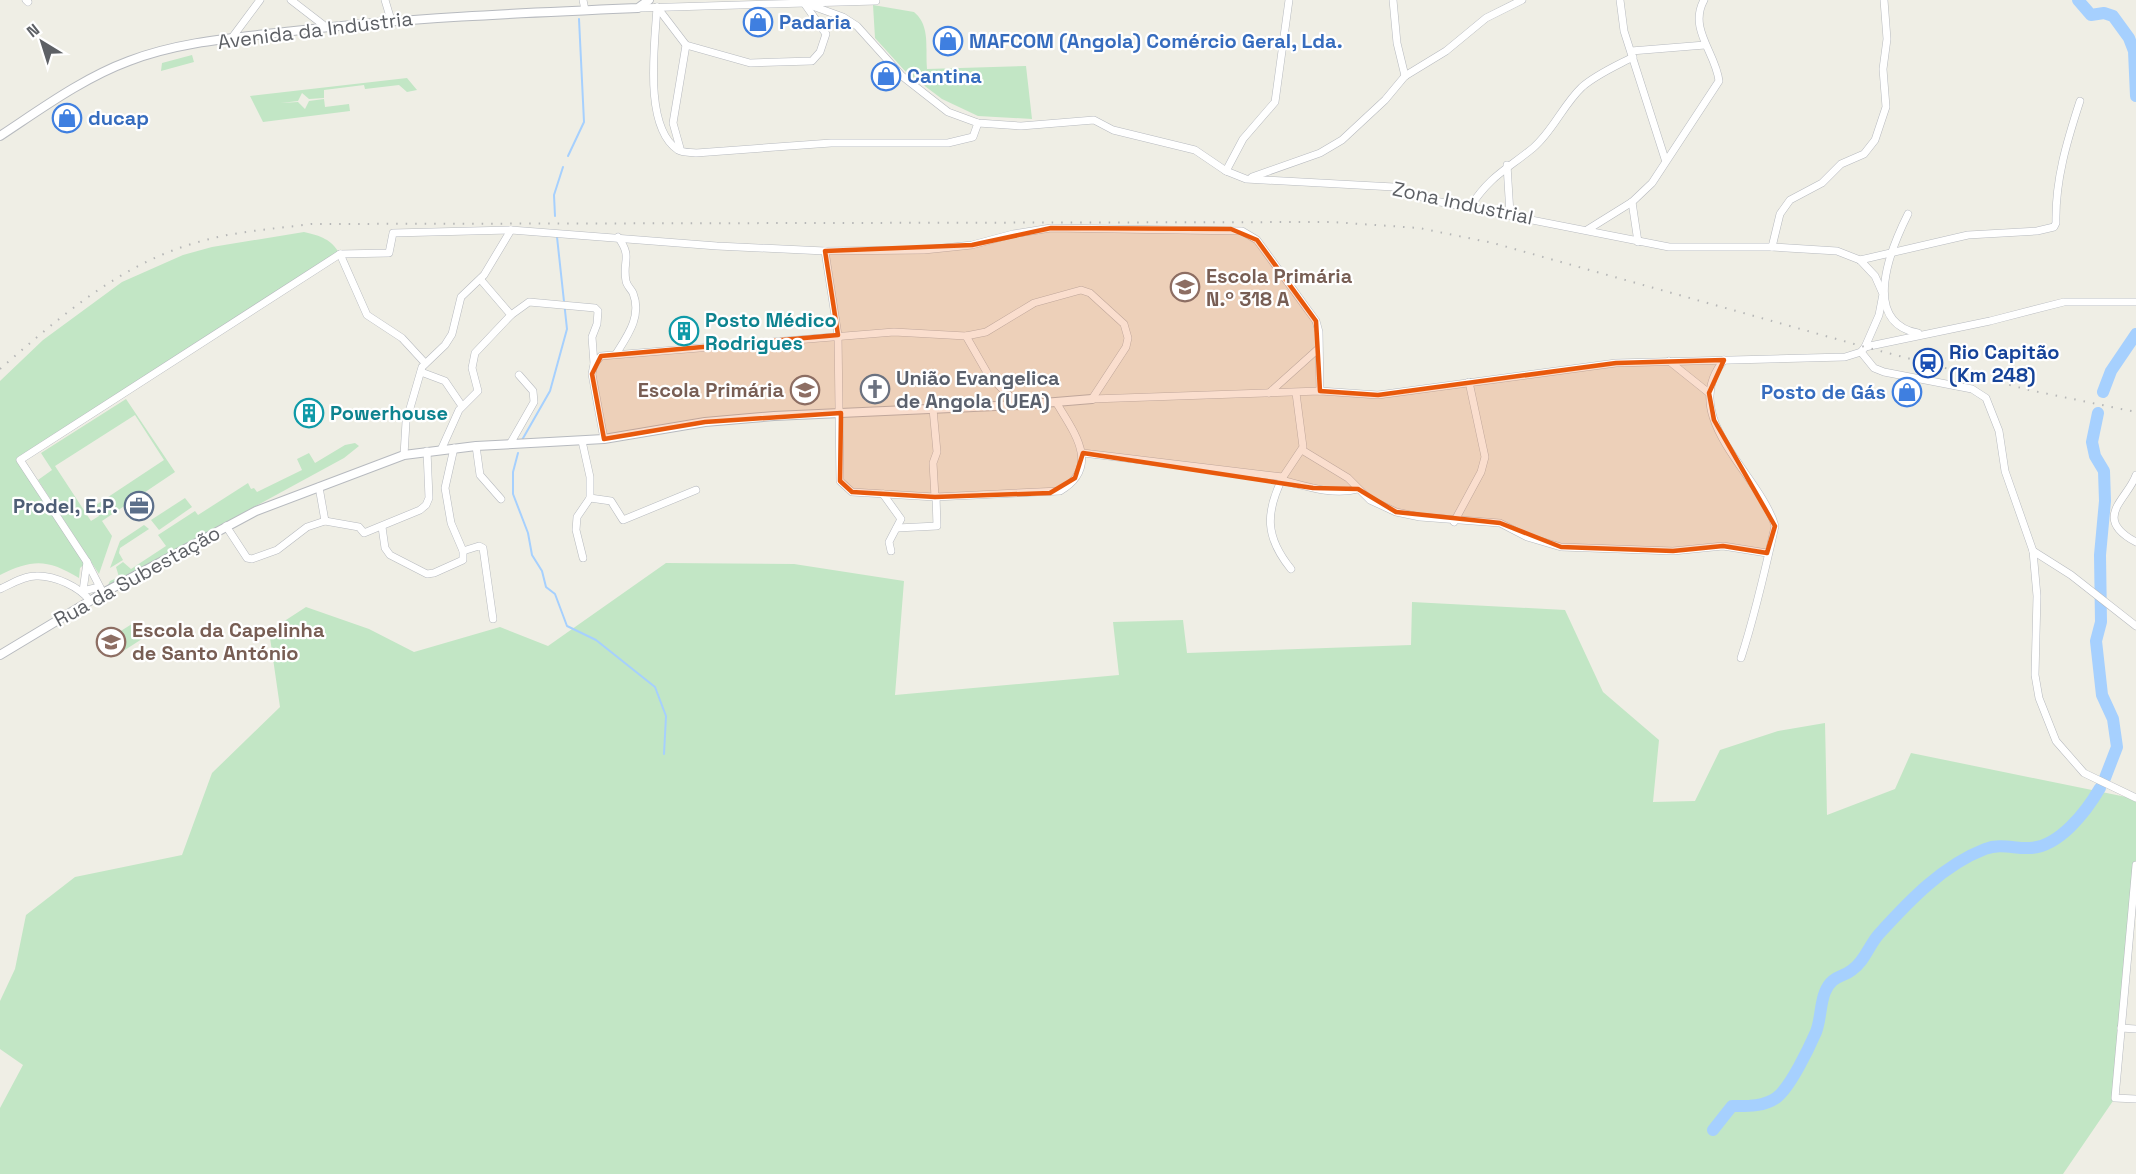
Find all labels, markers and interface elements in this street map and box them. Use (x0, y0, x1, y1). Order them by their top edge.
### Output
street label: Avenida da Indústria (216, 5, 414, 55)
shop icon: Padaria (742, 6, 774, 38)
place label: Padaria (779, 9, 852, 35)
north arrow (12, 12, 72, 72)
text: N (22, 19, 44, 42)
shop icon: MAFCOM (Angola) Comércio Geral, Lda. (932, 25, 964, 57)
place label: MAFCOM (Angola) Comércio Geral, Lda. (969, 28, 1343, 54)
shop icon: Cantina (870, 60, 902, 92)
place label: Cantina (907, 63, 982, 89)
shop icon: ducap (51, 102, 83, 134)
place label: ducap (88, 105, 149, 131)
street label: Zona Industrial (1390, 175, 1536, 231)
place label: Escola Primária N.º 318 A (1206, 263, 1353, 312)
school or university icon: Escola Primária N.º 318 A (1169, 271, 1201, 303)
place label: Posto Médico Rodrigues (705, 307, 837, 356)
building icon: Posto Médico Rodrigues (668, 315, 700, 347)
place label: Rio Capitão (Km 248) (1949, 339, 2060, 388)
station icon: Rio Capitão (Km 248) (1912, 347, 1944, 379)
place label: União Evangelica de Angola (UEA) (896, 365, 1060, 414)
church icon: União Evangelica de Angola (UEA) (859, 373, 891, 405)
school or university icon: Escola Primária (789, 374, 821, 406)
shop icon: Posto de Gás (1891, 376, 1923, 408)
place label: Escola Primária (638, 377, 784, 403)
place label: Posto de Gás (1761, 379, 1886, 405)
building icon: Powerhouse (293, 397, 325, 429)
place label: Powerhouse (330, 400, 448, 426)
office icon: Prodel, E.P. (123, 490, 155, 522)
place label: Prodel, E.P. (13, 493, 118, 519)
street label: Rua da Subestação (49, 519, 225, 633)
place label: Escola da Capelinha de Santo António (132, 617, 325, 666)
school or university icon: Escola da Capelinha de Santo António (95, 626, 127, 658)

